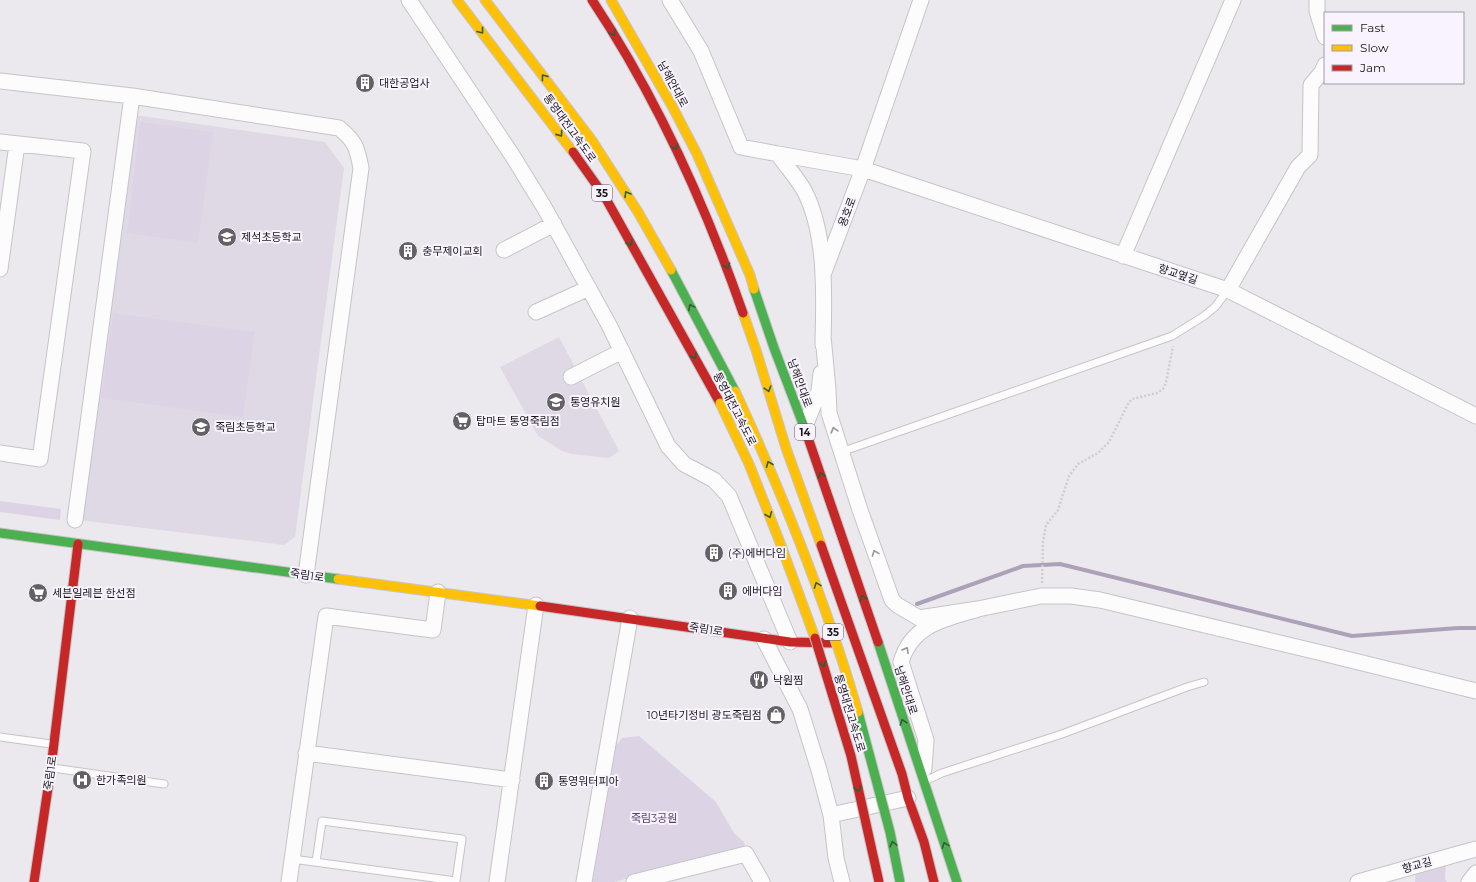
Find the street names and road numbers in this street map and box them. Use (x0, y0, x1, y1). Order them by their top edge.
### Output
street label: 남해안대로 (655, 58, 691, 110)
street label: 통영대전고속도로 (541, 91, 599, 165)
road number: 35 (592, 185, 612, 201)
street label: 용호로 (835, 195, 859, 229)
street label: 향교옆길 (1157, 261, 1199, 287)
street label: 남해안대로 (785, 357, 815, 409)
street label: 통영대전고속도로 (710, 370, 760, 448)
road number: 14 (795, 424, 815, 440)
street label: 죽림1로 (289, 566, 325, 584)
street label: 죽림1로 (688, 619, 724, 639)
road number: 35 (823, 624, 843, 640)
street label: 남해안대로 (892, 664, 920, 716)
street label: 통영대전고속도로 (831, 672, 869, 754)
street label: 죽림1로 (41, 755, 59, 791)
street label: 향교길 (1400, 854, 1434, 876)

